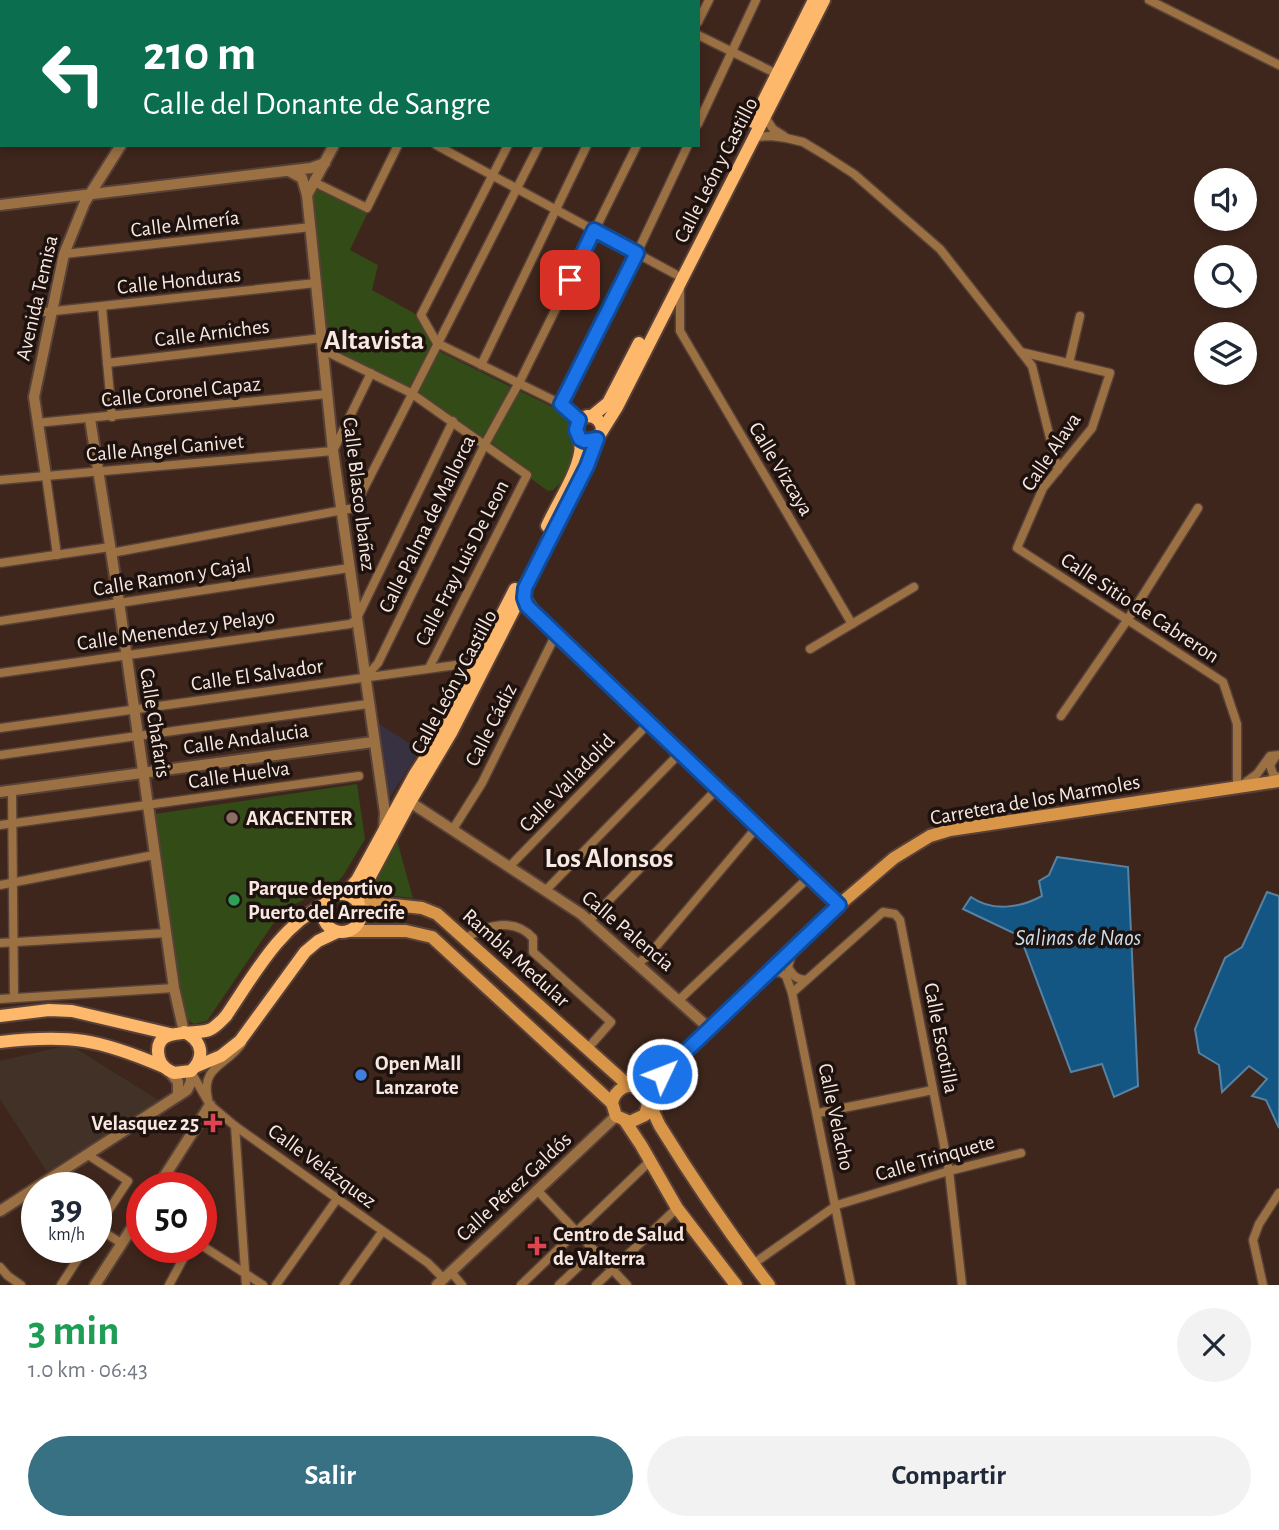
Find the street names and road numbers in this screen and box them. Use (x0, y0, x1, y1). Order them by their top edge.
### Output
street label: Calle León y Castillo (670, 94, 762, 246)
street label: Calle Almería (129, 207, 241, 241)
street label: Avenida Temisa (12, 233, 62, 363)
street label: Calle Honduras (116, 264, 242, 298)
street label: Calle Arniches (154, 316, 270, 350)
street label: Calle Coronel Capaz (100, 373, 262, 411)
street label: Calle Alava (1017, 409, 1085, 495)
street label: Calle Blasco Ibañez (339, 416, 379, 572)
street label: Calle Vizcaya (745, 419, 817, 520)
street label: Calle Angel Ganivet (85, 431, 245, 465)
street label: Calle Palma de Mallorca (375, 432, 479, 616)
street label: Calle Fray Luis De Leon (411, 477, 513, 649)
street label: Calle Sitio de Cabreron (1057, 549, 1223, 667)
street label: Calle Ramon y Cajal (92, 554, 252, 600)
street label: Calle Menendez y Pelayo (76, 606, 276, 654)
street label: Calle León y Castillo (407, 606, 501, 758)
street label: Calle El Salvador (190, 655, 325, 695)
street label: Calle Chafaris (136, 667, 174, 779)
street label: Calle Cádiz (461, 680, 521, 770)
street label: Calle Andalucia (182, 720, 310, 758)
street label: Calle Valladolid (515, 730, 619, 836)
street label: Calle Huelva (187, 757, 291, 793)
street label: Carretera de los Marmoles (928, 771, 1142, 829)
street label: Calle Palencia (578, 887, 678, 975)
street label: Rambla Medular (459, 905, 574, 1011)
street label: Calle Escotilla (920, 981, 962, 1095)
street label: Calle Velacho (814, 1062, 858, 1172)
street label: Calle Velázquez (264, 1120, 380, 1212)
street label: Calle Pérez Galdós (452, 1129, 576, 1245)
street label: Calle Trinquete (873, 1131, 997, 1185)

